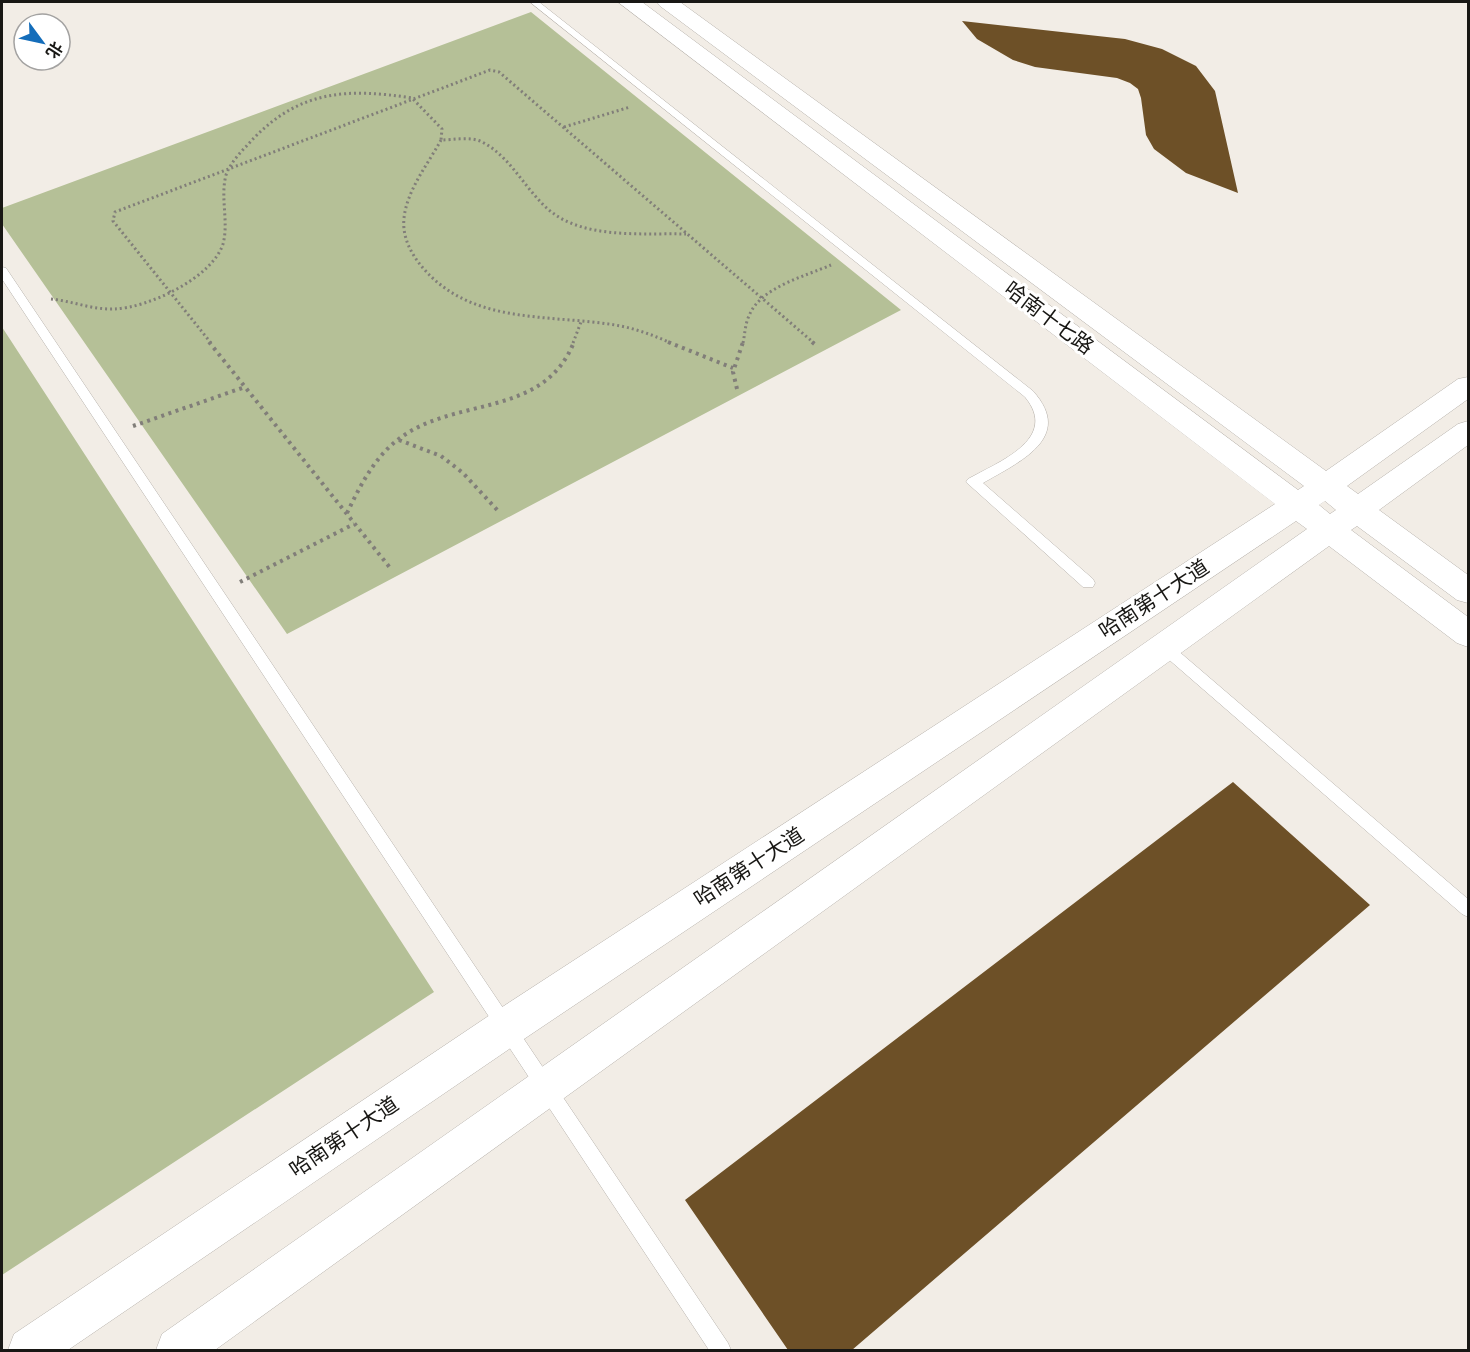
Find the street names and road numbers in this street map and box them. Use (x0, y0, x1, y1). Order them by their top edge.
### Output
street label: 哈南十七路 (997, 274, 1100, 363)
street label: 哈南第十大道 (1093, 552, 1216, 648)
street label: 哈南第十大道 (688, 820, 811, 916)
street label: 哈南第十大道 (283, 1089, 406, 1186)

